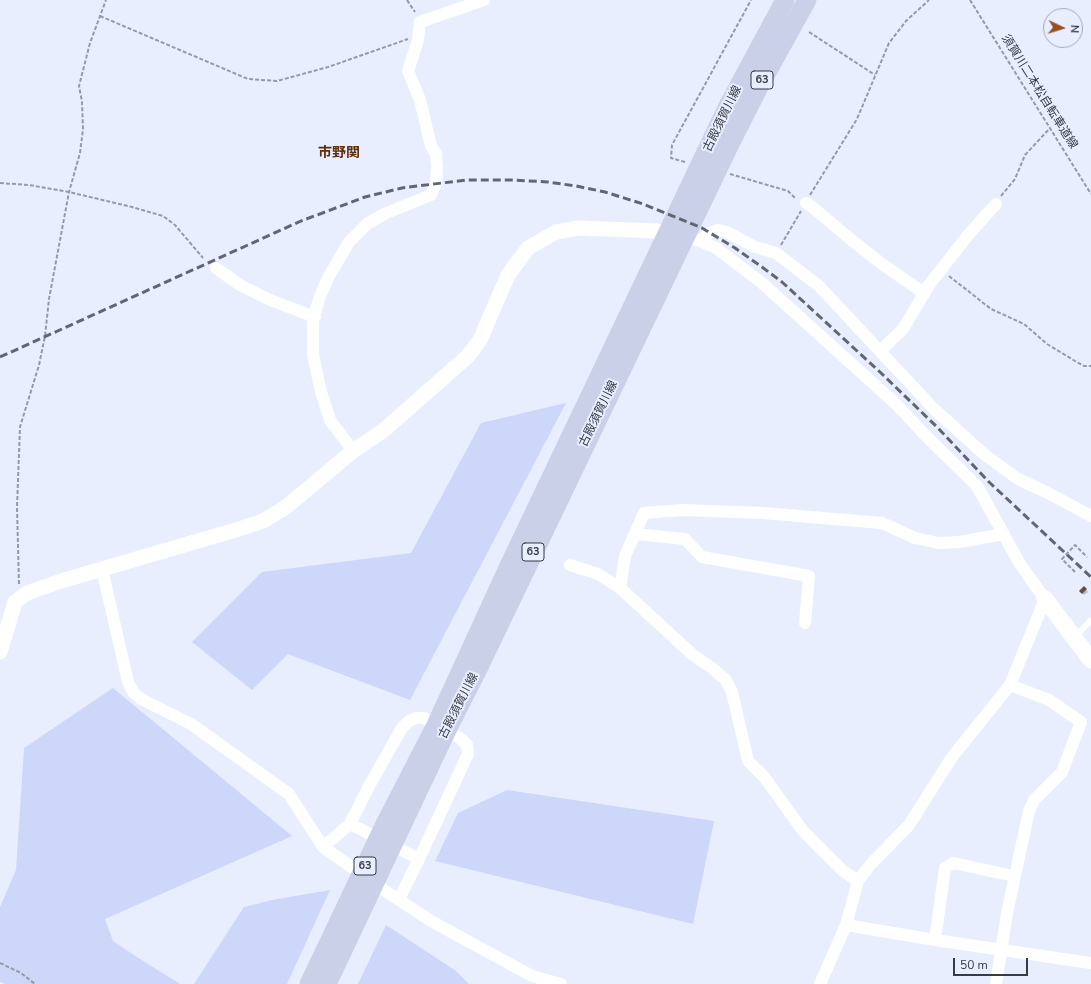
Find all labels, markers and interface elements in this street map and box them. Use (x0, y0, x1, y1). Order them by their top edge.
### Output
north arrow (1043, 8, 1083, 48)
text: N (1067, 24, 1082, 33)
street label: 須賀川二本松自転車道線 (998, 32, 1080, 152)
road number: 63 (751, 71, 773, 89)
street label: 古殿須賀川線 (701, 83, 745, 155)
district label: 市野関 (318, 146, 360, 162)
street label: 古殿須賀川線 (577, 378, 621, 450)
road number: 63 (522, 543, 544, 561)
street label: 古殿須賀川線 (436, 671, 482, 741)
road number: 63 (354, 857, 376, 875)
scale bar (955, 950, 1030, 976)
text: 50 m (960, 957, 988, 973)

